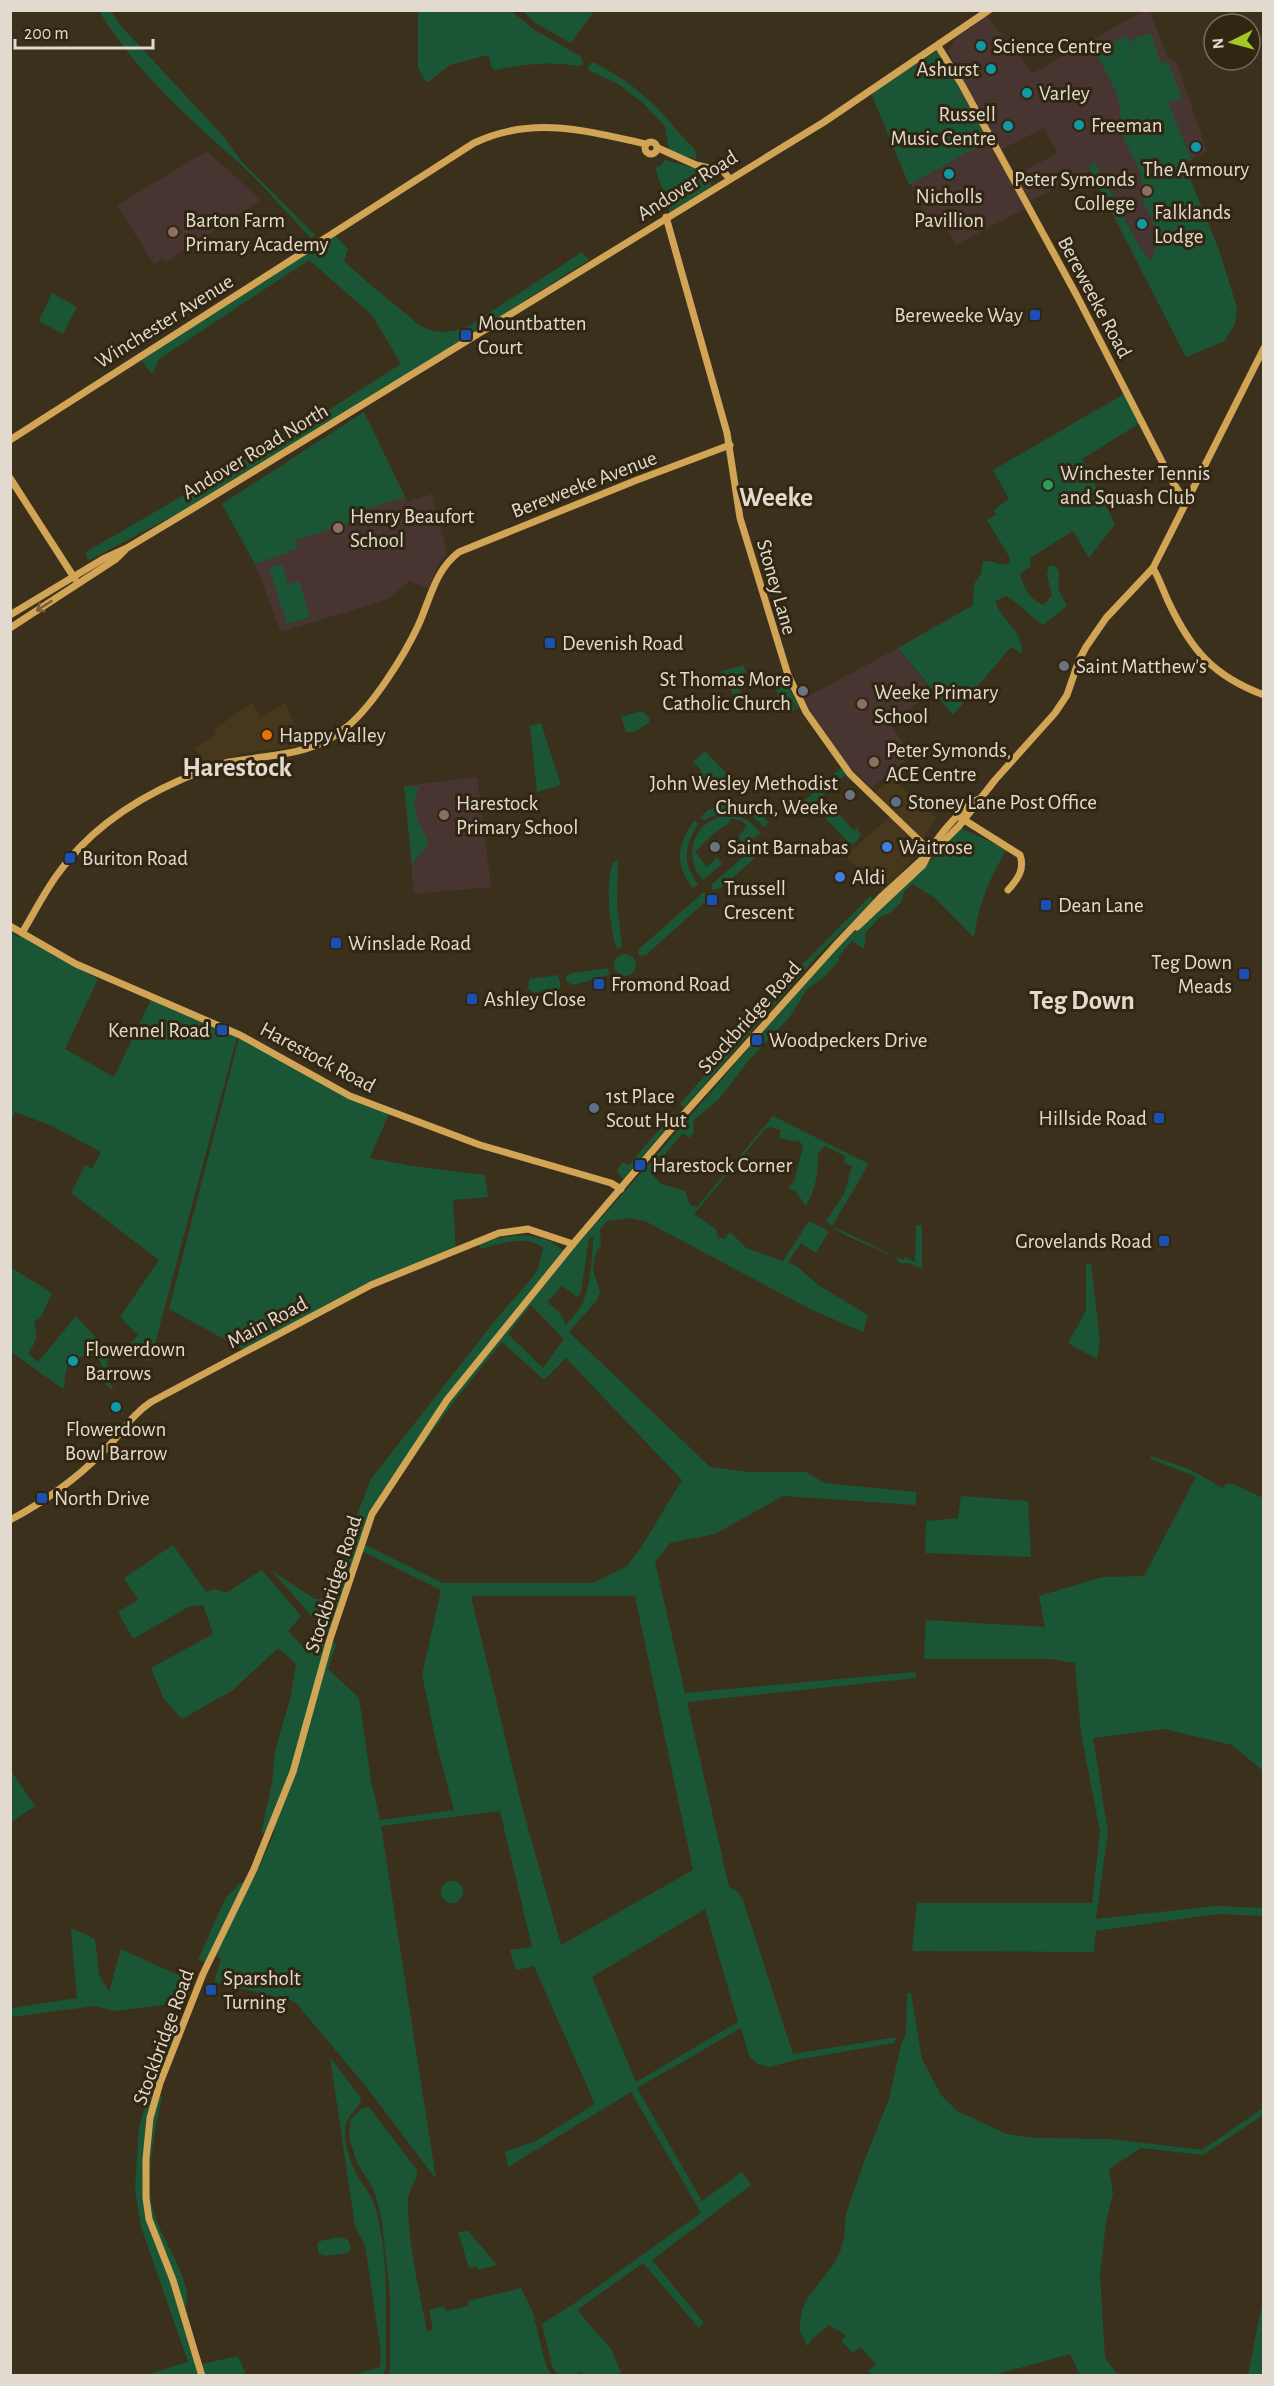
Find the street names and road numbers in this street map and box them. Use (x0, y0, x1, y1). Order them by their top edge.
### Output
street label: Andover Road (633, 146, 741, 225)
street label: Bereweeke Road (1054, 233, 1135, 362)
street label: Winchester Avenue (91, 270, 237, 372)
street label: Andover Road North (179, 400, 332, 503)
street label: Bereweeke Avenue (509, 447, 660, 522)
street label: Stoney Lane (753, 537, 800, 637)
street label: Stockbridge Road (694, 957, 805, 1077)
street label: Harestock Road (257, 1018, 379, 1097)
street label: Main Road (224, 1293, 311, 1352)
street label: Stockbridge Road (301, 1513, 366, 1655)
street label: Stockbridge Road (129, 1966, 198, 2108)

